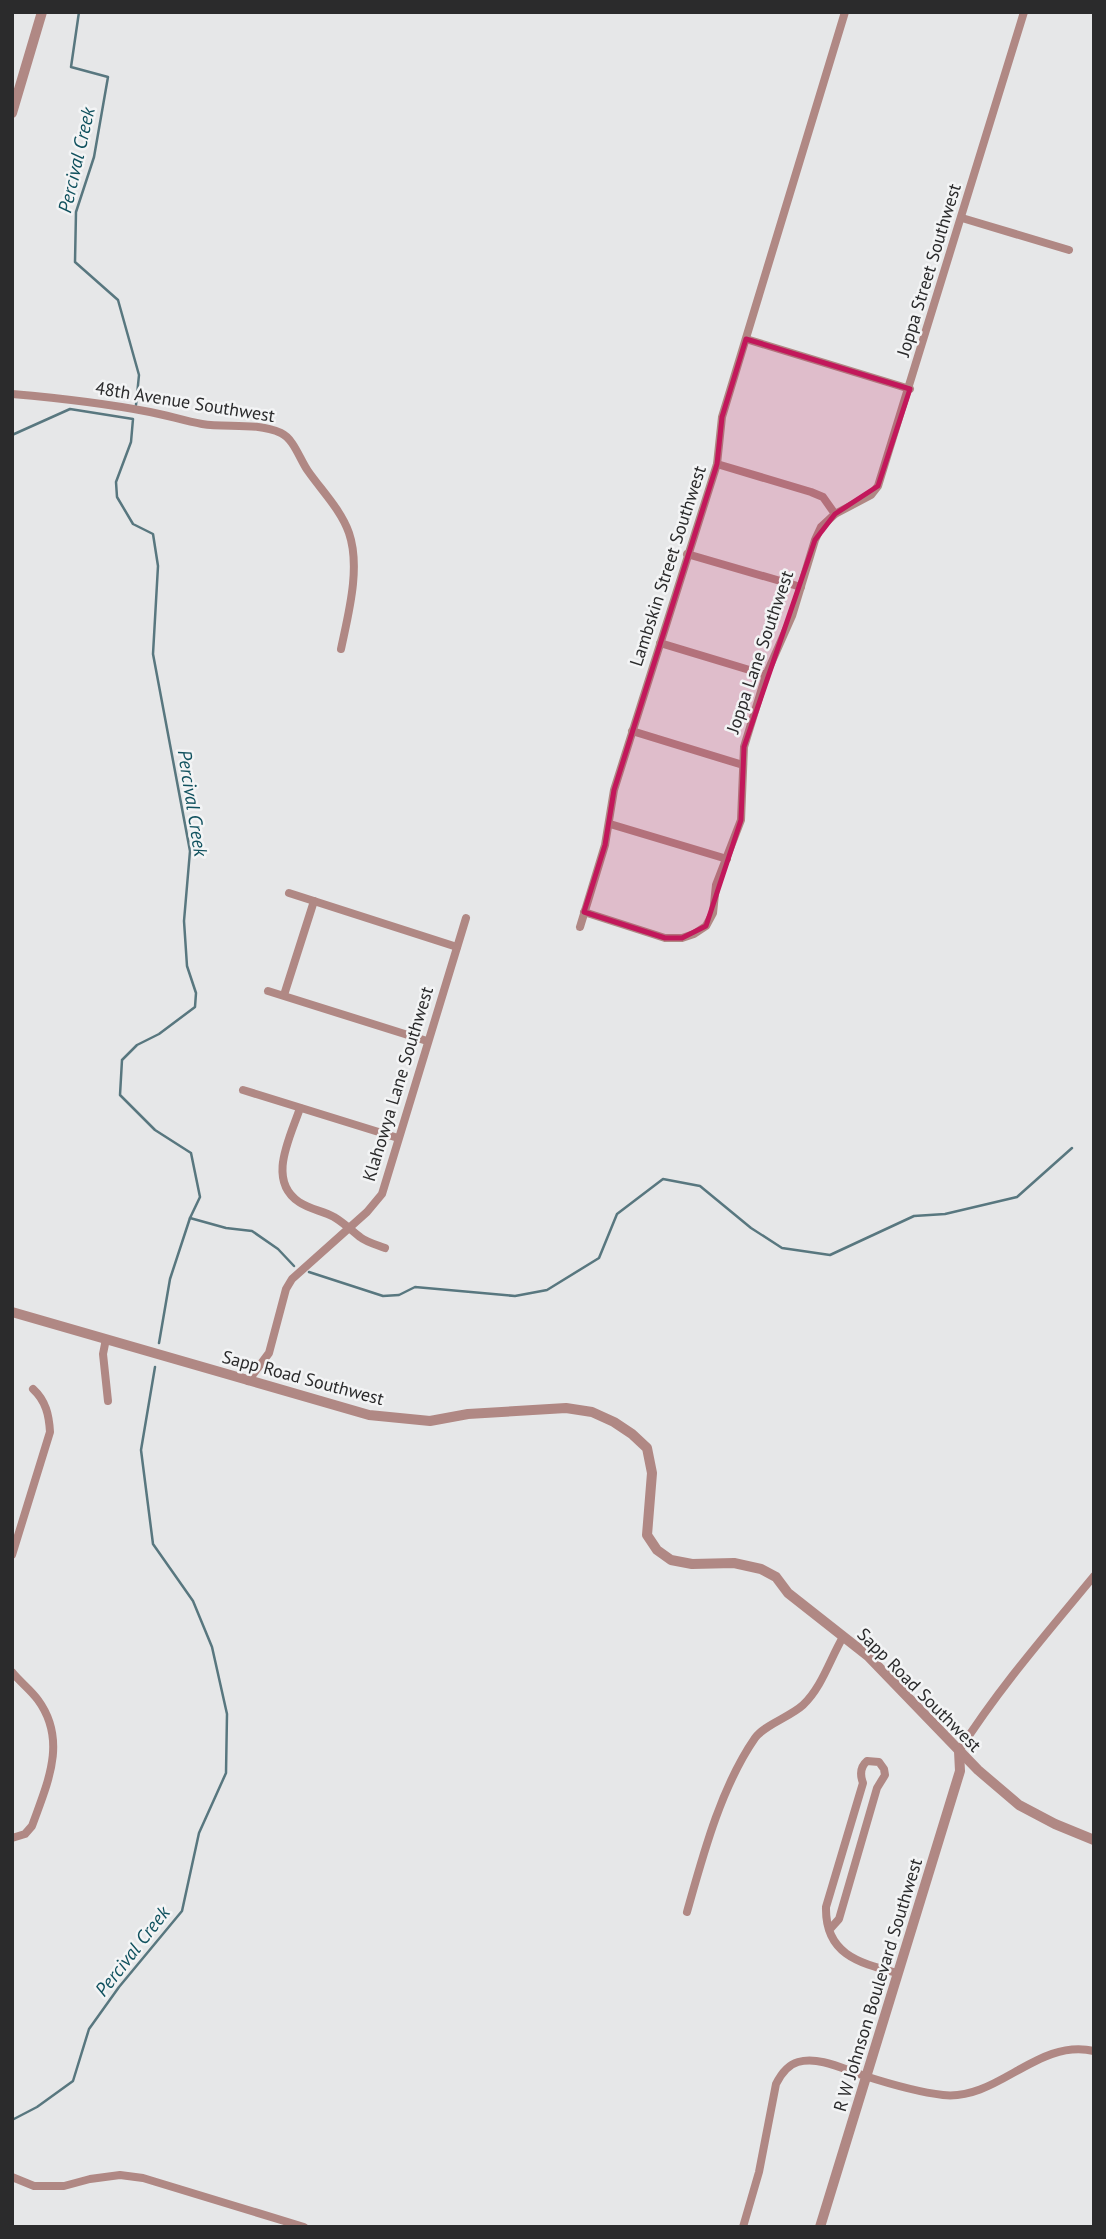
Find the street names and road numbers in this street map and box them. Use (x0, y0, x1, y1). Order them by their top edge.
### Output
street label: Joppa Street Southwest (891, 181, 966, 360)
street label: 48th Avenue Southwest (94, 376, 277, 427)
street label: Lambskin Street Southwest (624, 463, 711, 669)
street label: Joppa Lane Southwest (721, 567, 798, 737)
street label: Klahowya Lane Southwest (357, 984, 438, 1184)
street label: Sapp Road Southwest (220, 1345, 386, 1410)
street label: Sapp Road Southwest (852, 1623, 986, 1757)
street label: R W Johnson Boulevard Southwest (828, 1855, 927, 2114)

